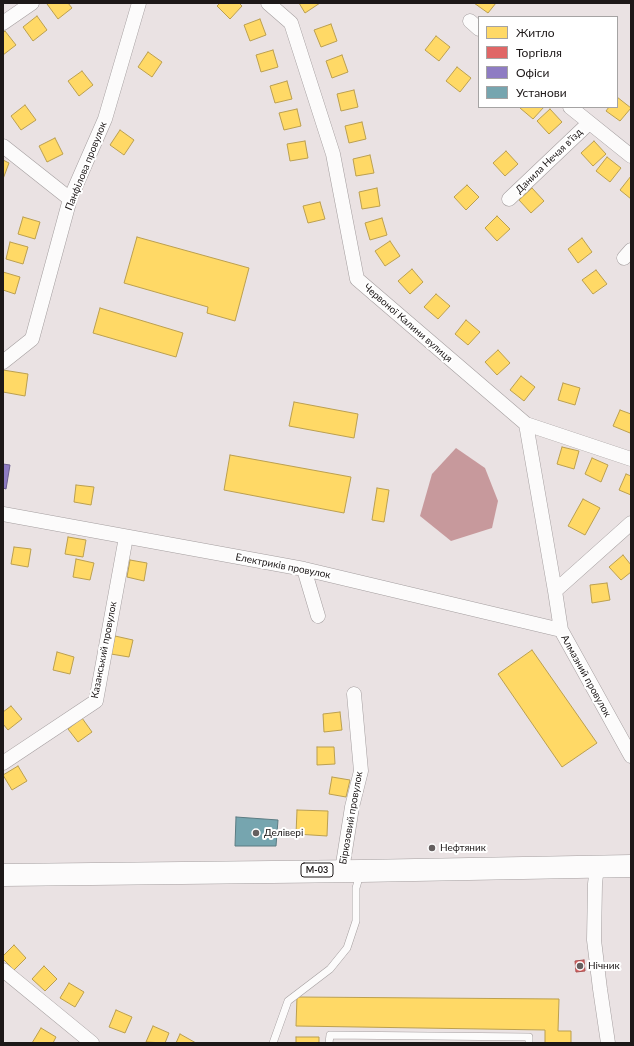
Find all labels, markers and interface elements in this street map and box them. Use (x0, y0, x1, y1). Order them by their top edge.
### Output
legend (478, 16, 618, 108)
text: Житло (516, 25, 555, 40)
text: Торгівля (516, 45, 562, 60)
text: Офіси (516, 65, 550, 80)
text: Установи (516, 85, 567, 100)
street label: Панфілова провулок (63, 120, 109, 212)
street label: Данила Нечая в’їзд (513, 126, 585, 196)
street label: Червоної Калини вулиця (361, 281, 455, 365)
street label: Електриків провулок (234, 551, 332, 581)
street label: Казанський провулок (89, 600, 119, 700)
street label: Алмазний провулок (558, 633, 614, 719)
street label: Бірюзовий провулок (337, 771, 365, 865)
place label: Делівері (264, 827, 303, 839)
marker: Делівері (251, 828, 261, 838)
place label: Нефтяник (440, 842, 486, 854)
marker: Нефтяник (427, 843, 437, 853)
road number: М-03 (301, 863, 333, 877)
place label: Нічник (588, 960, 620, 972)
marker: Нічник (575, 961, 585, 971)

